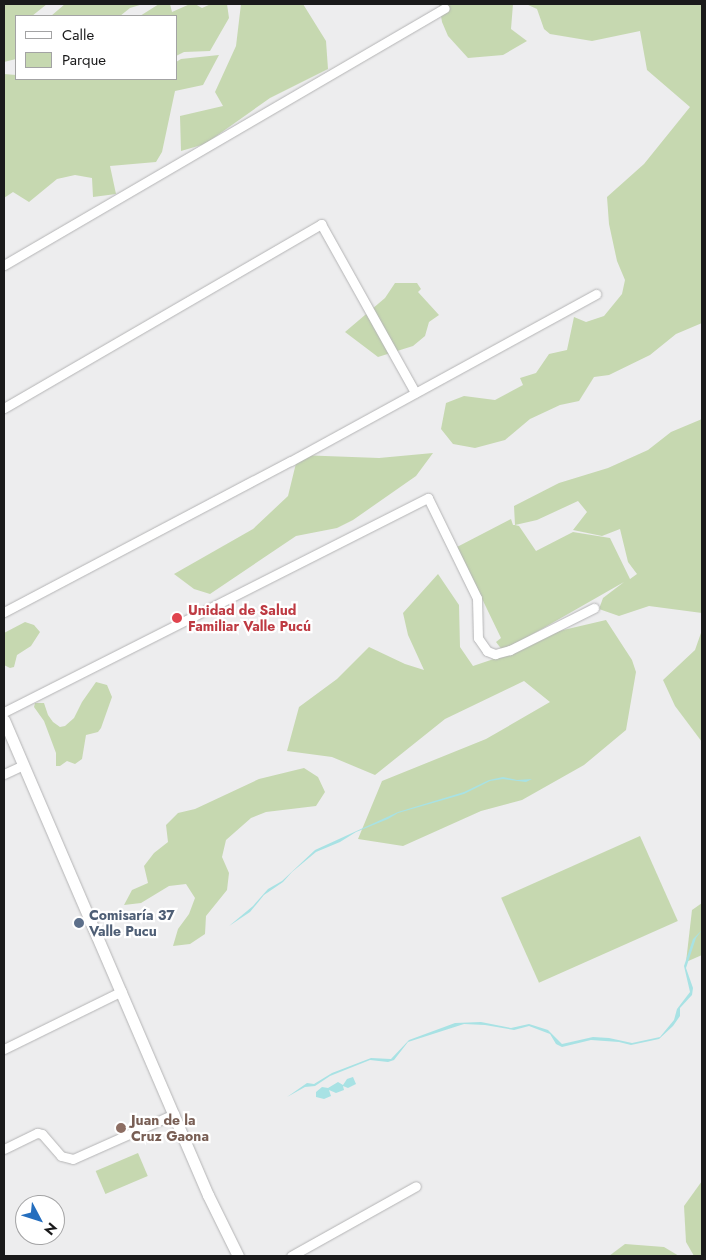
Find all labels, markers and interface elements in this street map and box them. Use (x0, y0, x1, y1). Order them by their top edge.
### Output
legend (15, 15, 178, 80)
text: Calle (62, 24, 94, 46)
text: Parque (62, 49, 106, 71)
place label: Unidad de Salud Familiar Valle Pucú (188, 602, 311, 634)
marker: Unidad de Salud Familiar Valle Pucú (170, 611, 184, 625)
place label: Comisaría 37 Valle Pucu (89, 907, 175, 940)
marker: Comisaría 37 Valle Pucu (73, 917, 85, 929)
place label: Juan de la Cruz Gaona (131, 1112, 209, 1144)
marker: Juan de la Cruz Gaona (115, 1122, 127, 1134)
north arrow (15, 1195, 65, 1245)
text: N (39, 1218, 62, 1240)

